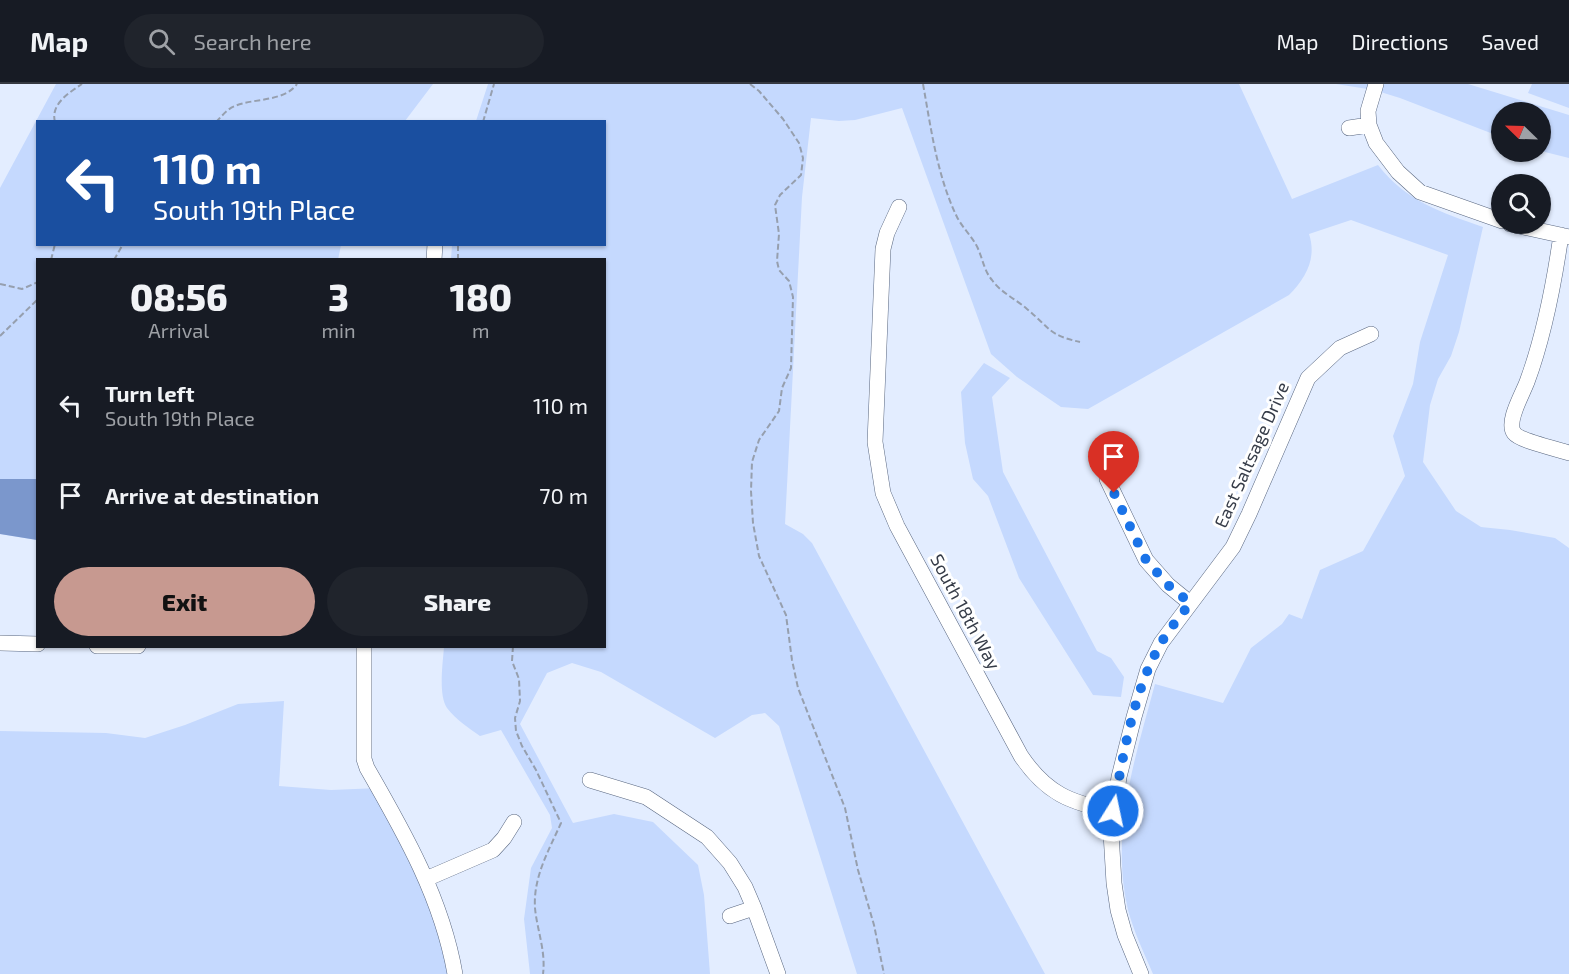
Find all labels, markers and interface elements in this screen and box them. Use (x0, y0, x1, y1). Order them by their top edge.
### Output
search box (124, 14, 544, 68)
text: Map (30, 24, 88, 58)
icon: search (145, 25, 178, 58)
text: Search here (193, 28, 312, 54)
text: Map (1276, 29, 1319, 54)
text: Directions (1352, 29, 1448, 54)
text: Saved (1481, 29, 1539, 54)
north arrow (1491, 102, 1551, 162)
map controls (1491, 102, 1551, 234)
text: 110 m (153, 142, 262, 192)
icon: left (54, 144, 132, 222)
button: search (1491, 174, 1551, 234)
text: South 19th Place (153, 193, 355, 225)
text: 08:56 (130, 275, 228, 318)
text: 3 (328, 275, 349, 318)
text: 180 (450, 275, 512, 318)
text: Arrival (148, 318, 209, 342)
text: min (322, 318, 356, 342)
text: m (472, 318, 490, 342)
street label: East Saltsage Drive (1209, 378, 1293, 531)
text: Turn left (105, 380, 194, 406)
icon: left (54, 389, 87, 422)
text: 110 m (533, 392, 588, 418)
text: South 19th Place (105, 406, 255, 430)
pin (1088, 431, 1139, 493)
icon: arrive (1097, 440, 1130, 473)
icon: arrive (54, 479, 87, 512)
text: Arrive at destination (105, 482, 319, 508)
text: 70 m (539, 482, 588, 508)
street label: South 18th Way (926, 550, 1006, 673)
button: Exit (54, 567, 315, 636)
button: Share (327, 567, 588, 636)
position arrow (1081, 779, 1145, 843)

